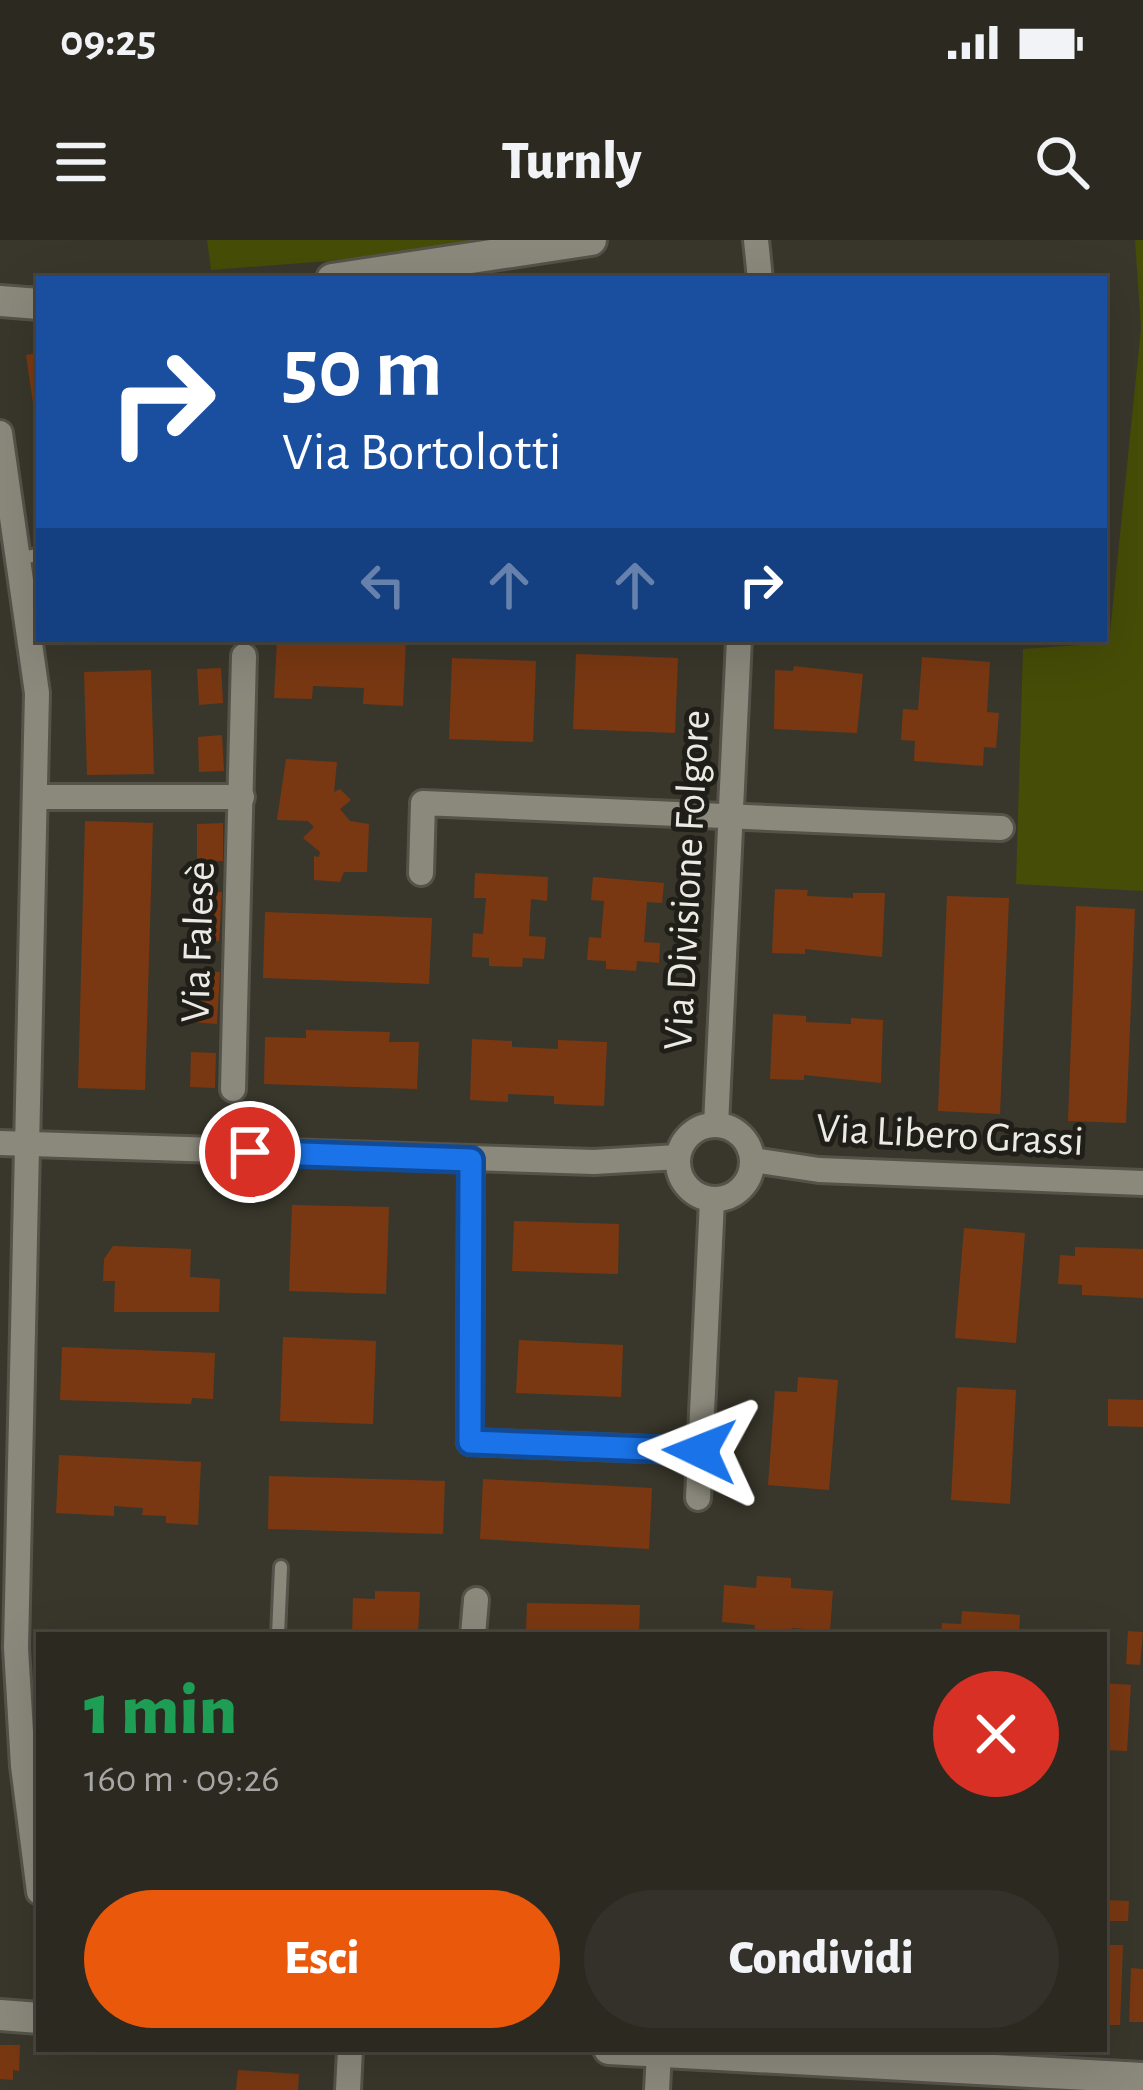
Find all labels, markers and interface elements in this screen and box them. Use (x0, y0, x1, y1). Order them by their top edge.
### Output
text: 09:25 (60, 19, 156, 64)
icon: menu (48, 129, 114, 195)
icon: search (1029, 129, 1095, 195)
text: Turnly (501, 135, 642, 189)
icon: right (84, 324, 240, 480)
text: 50 m (282, 328, 443, 412)
text: Via Bortolotti (282, 426, 562, 480)
icon: left (350, 552, 416, 618)
icon: ahead (476, 552, 542, 618)
icon: ahead (602, 552, 668, 618)
icon: right (728, 552, 794, 618)
street label: Via Divisione Folgore (657, 709, 717, 1051)
street label: Via Falesè (174, 861, 222, 1023)
pin (199, 1101, 301, 1203)
street label: Via Libero Grassi (815, 1107, 1085, 1163)
icon: arrive (217, 1119, 283, 1185)
position arrow (637, 1388, 763, 1514)
button: close (933, 1671, 1059, 1797)
text: 1 min (84, 1675, 237, 1747)
text: 160 m · 09:26 (84, 1760, 280, 1799)
button: Esci (84, 1890, 560, 2028)
button: Condividi (584, 1890, 1059, 2028)

